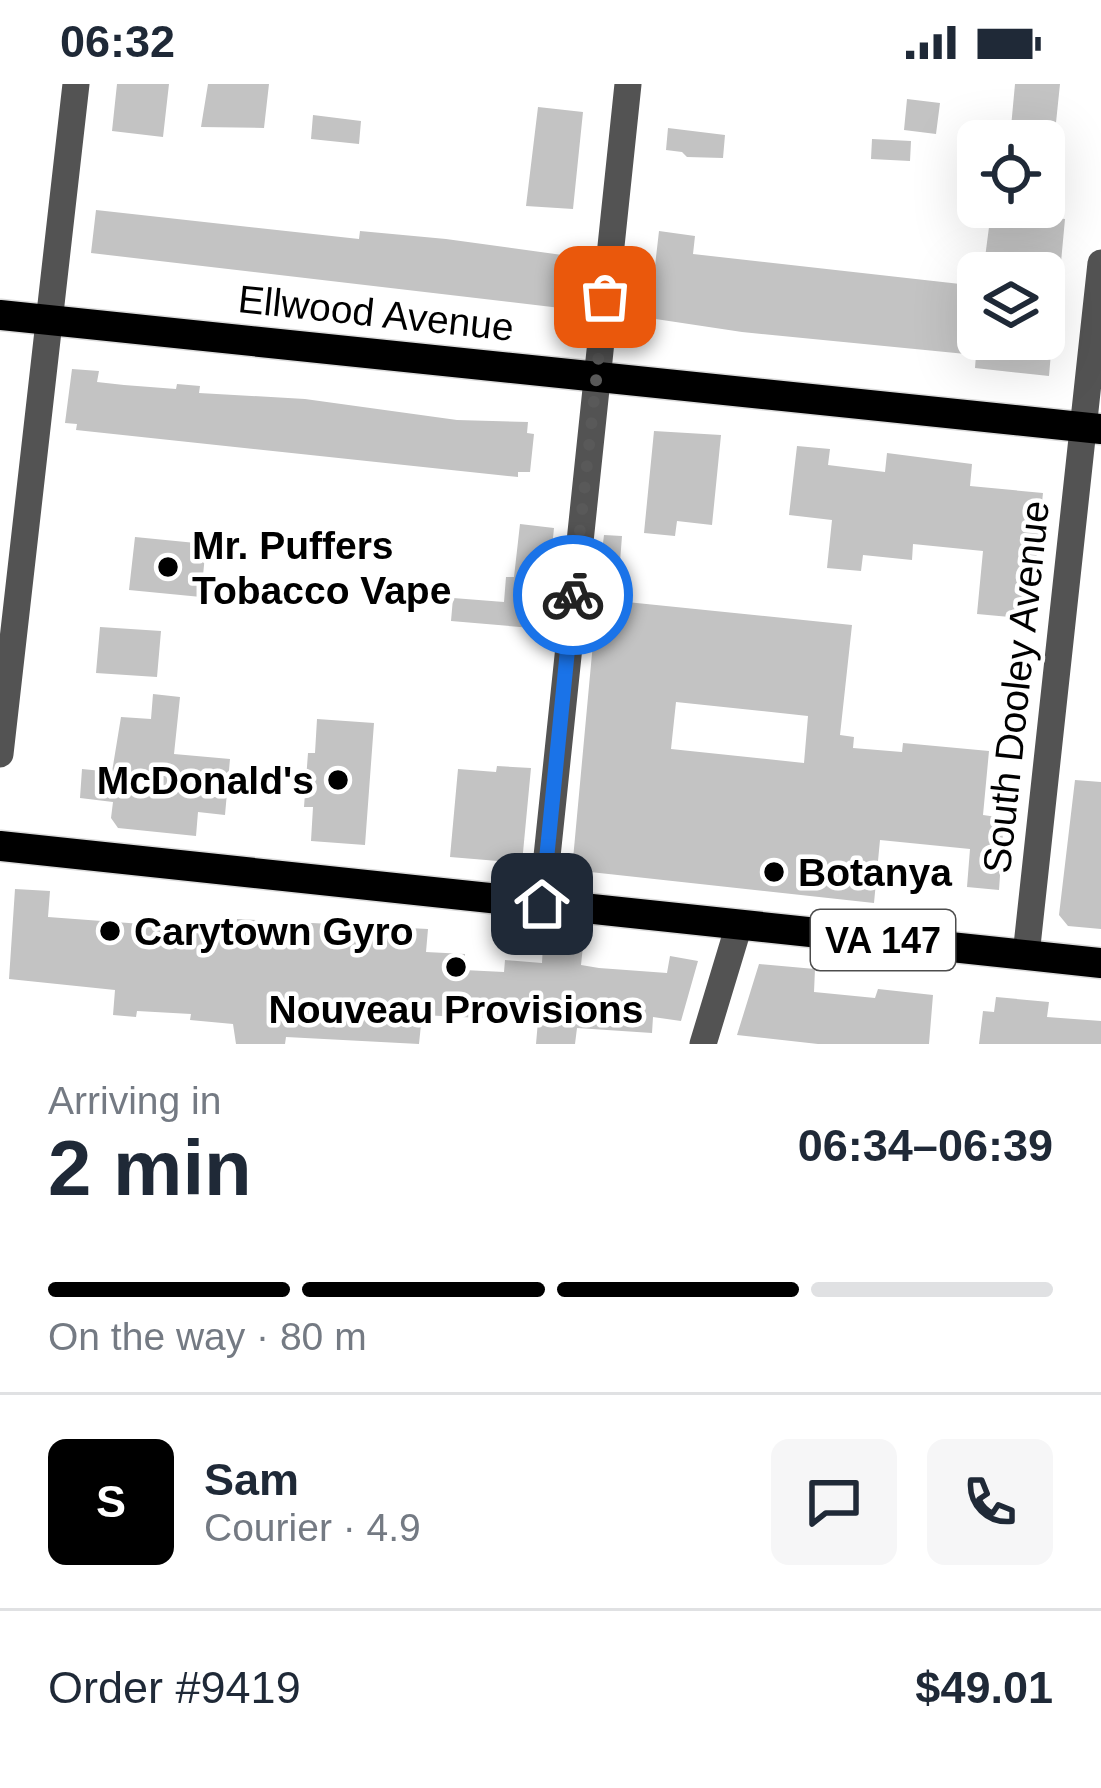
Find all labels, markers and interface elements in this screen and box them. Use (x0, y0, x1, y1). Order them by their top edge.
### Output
text: 06:32 (60, 16, 175, 67)
map controls (957, 120, 1065, 360)
button: locate (957, 120, 1065, 228)
pin (554, 246, 656, 348)
button: layers (957, 252, 1065, 360)
icon: bag (572, 264, 638, 330)
street label: Ellwood Avenue (236, 277, 516, 349)
street label: South Dooley Avenue (975, 499, 1057, 875)
place label: Mr. Puffers Tobacco Vape (192, 524, 451, 612)
courier (513, 535, 633, 655)
marker: Mr. Puffers Tobacco Vape (155, 554, 181, 580)
icon: bike (540, 562, 606, 628)
place label: McDonald's (97, 759, 314, 802)
marker: McDonald's (325, 767, 351, 793)
place label: Botanya (798, 851, 952, 894)
pin (491, 853, 593, 955)
marker: Botanya (761, 859, 787, 885)
icon: home (509, 871, 575, 937)
place label: Carytown Gyro (134, 910, 414, 953)
road number: VA 147 (811, 910, 955, 970)
marker: Carytown Gyro (97, 918, 123, 944)
marker: Nouveau Provisions (443, 954, 469, 980)
place label: Nouveau Provisions (269, 988, 643, 1031)
text: Arriving in (48, 1079, 221, 1122)
text: 06:34–06:39 (798, 1120, 1053, 1171)
text: 2 min (48, 1124, 252, 1212)
text: On the way · 80 m (48, 1315, 367, 1358)
button: chat (771, 1439, 897, 1565)
button: phone (927, 1439, 1053, 1565)
text: Sam (204, 1454, 299, 1505)
text: S (96, 1476, 126, 1527)
text: Courier · 4.9 (204, 1506, 421, 1549)
text: Order #9419 (48, 1662, 301, 1713)
text: $49.01 (915, 1662, 1053, 1713)

